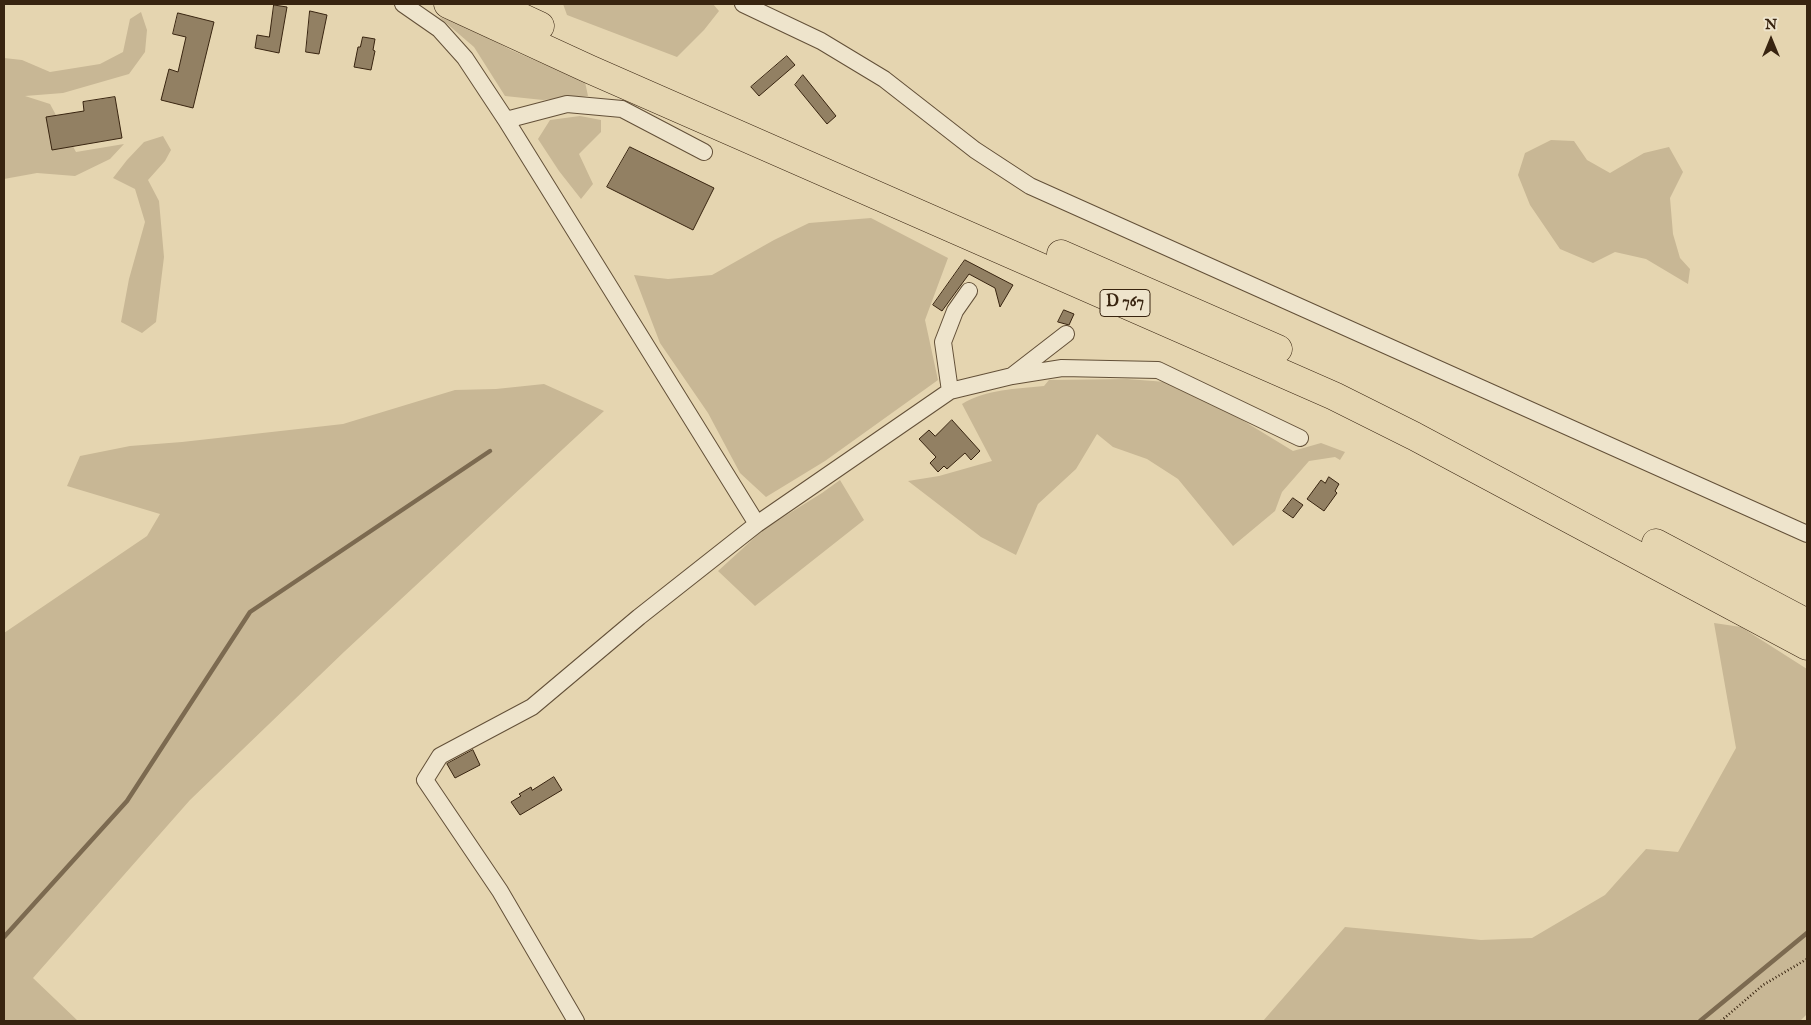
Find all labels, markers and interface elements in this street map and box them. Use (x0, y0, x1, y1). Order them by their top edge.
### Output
north arrow (1746, 15, 1796, 65)
text: N (1765, 16, 1777, 34)
road number: D 767 (1100, 290, 1150, 316)

